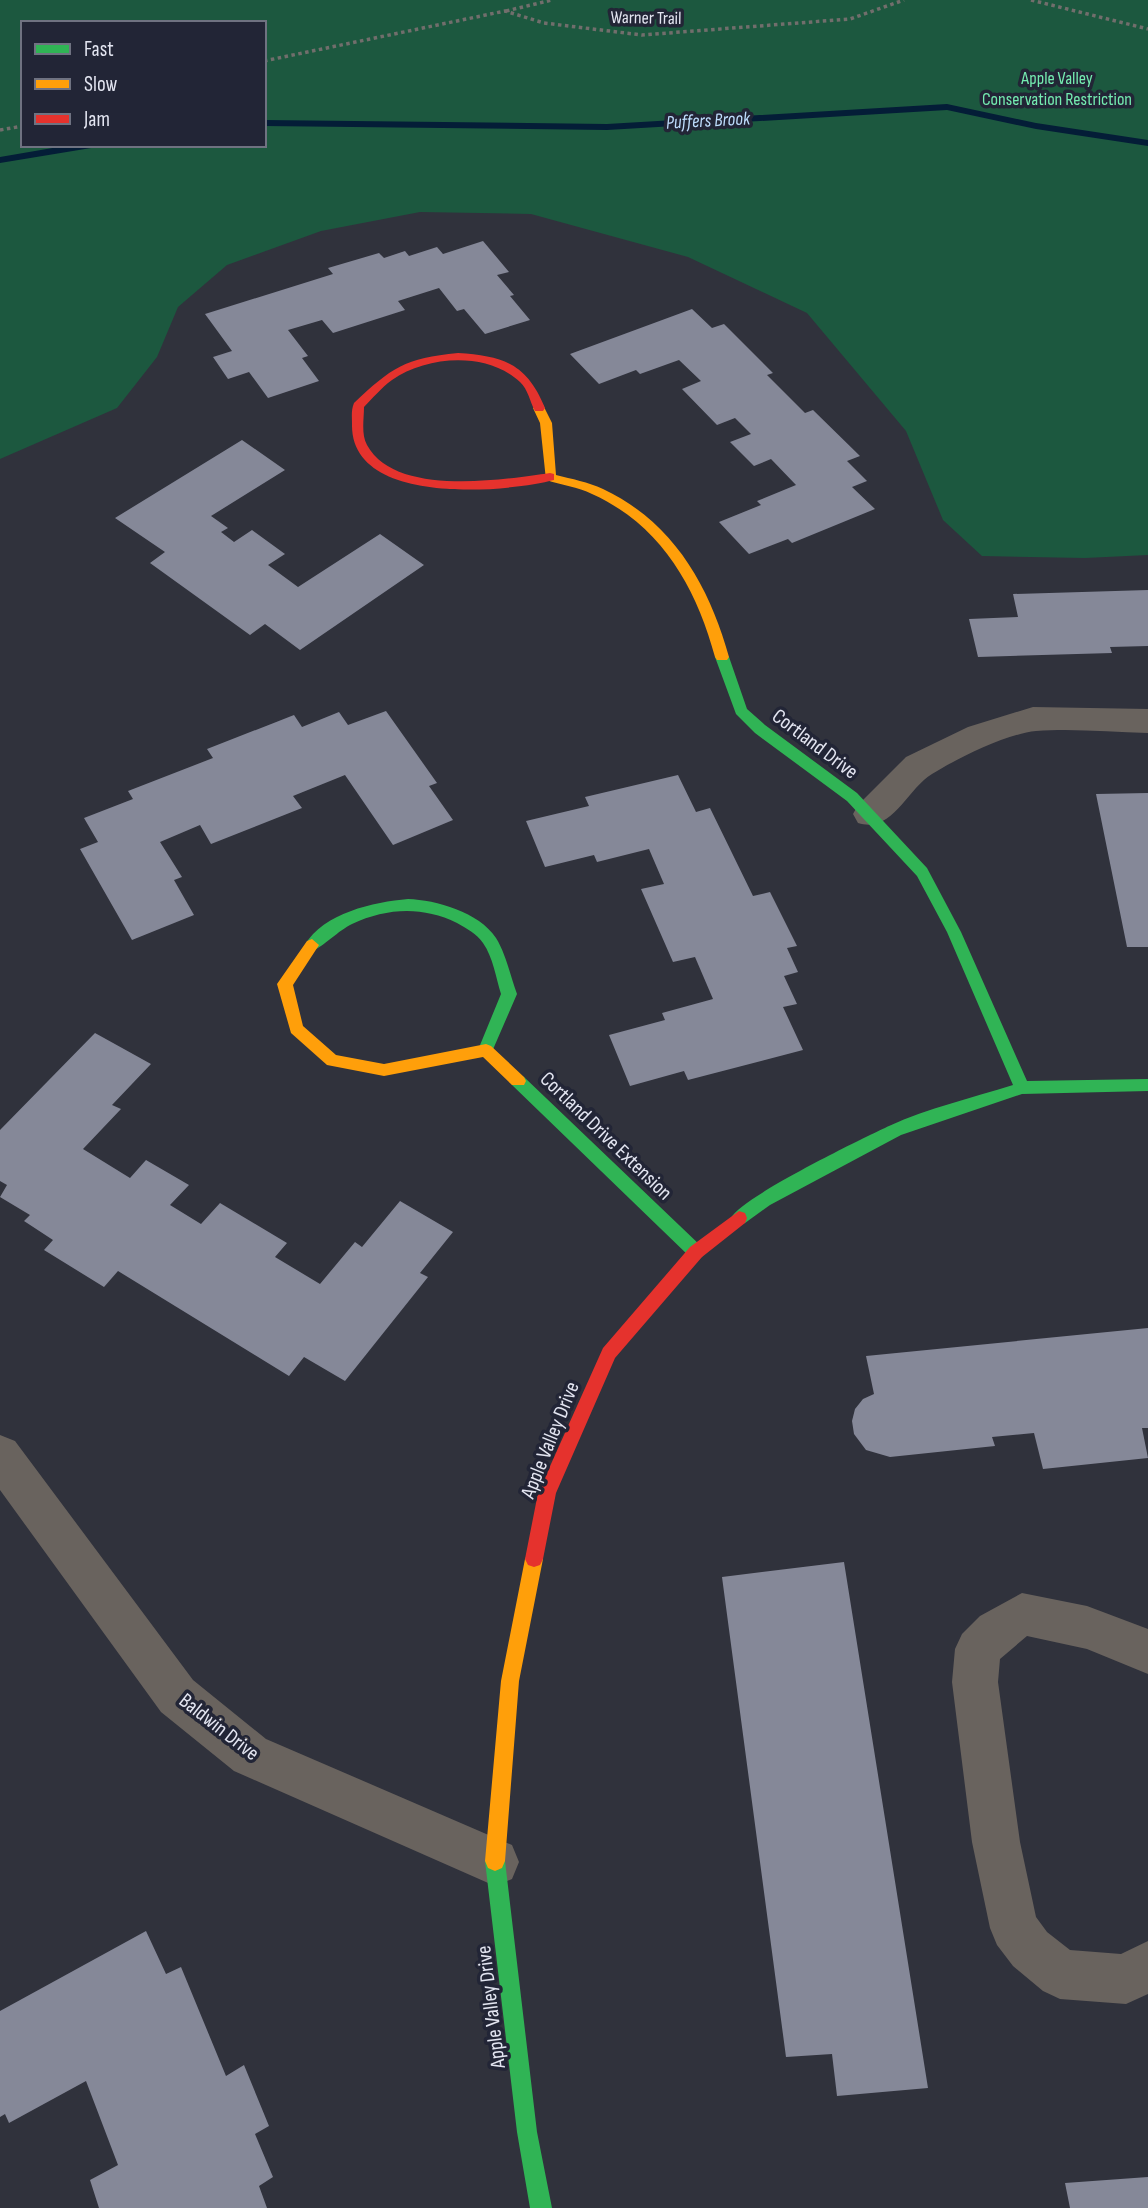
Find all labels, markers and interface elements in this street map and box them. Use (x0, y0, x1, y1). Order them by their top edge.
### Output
street label: Warner Trail (610, 7, 682, 29)
legend (21, 21, 266, 147)
text: Fast (84, 37, 114, 62)
park label: Apple Valley Conservation Restriction (982, 68, 1132, 110)
text: Slow (84, 72, 118, 97)
text: Jam (83, 107, 110, 132)
water label: Puffers Brook (665, 107, 752, 135)
street label: Cortland Drive (767, 704, 863, 784)
street label: Cortland Drive Extension (535, 1067, 677, 1205)
street label: Apple Valley Drive (515, 1378, 585, 1503)
street label: Baldwin Drive (174, 1688, 264, 1766)
street label: Apple Valley Drive (471, 1944, 511, 2071)

